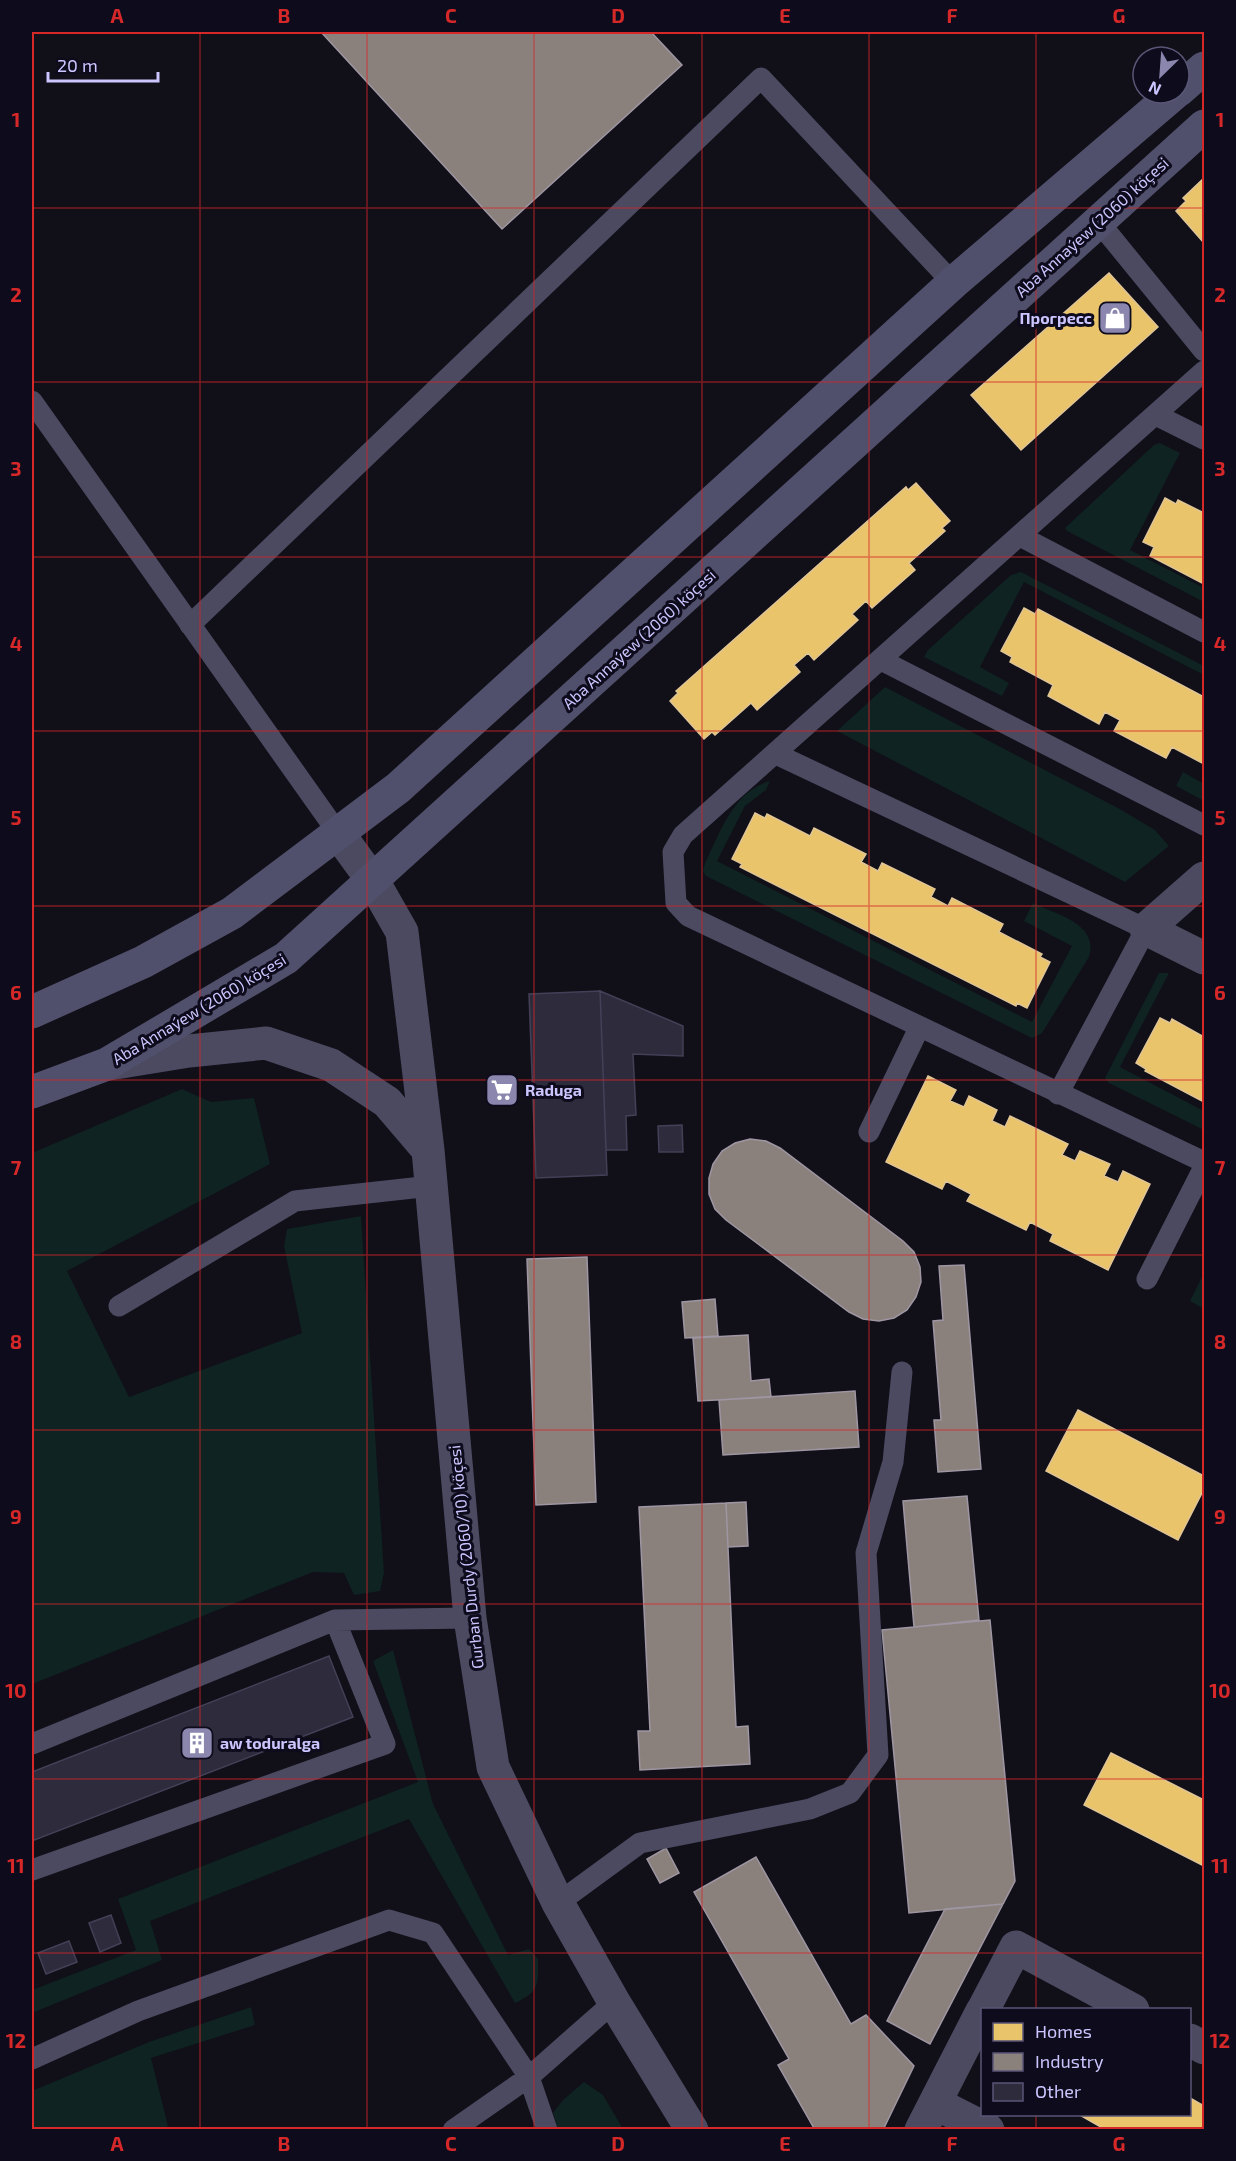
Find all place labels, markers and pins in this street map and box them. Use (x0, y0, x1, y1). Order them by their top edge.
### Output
shop icon: Прогресс (1097, 300, 1133, 336)
place label: Прогресс (1019, 308, 1092, 327)
supermarket icon: Raduga (484, 1072, 520, 1108)
place label: Raduga (525, 1080, 582, 1099)
building icon: aw toduralga (179, 1725, 215, 1761)
place label: aw toduralga (220, 1733, 320, 1752)

